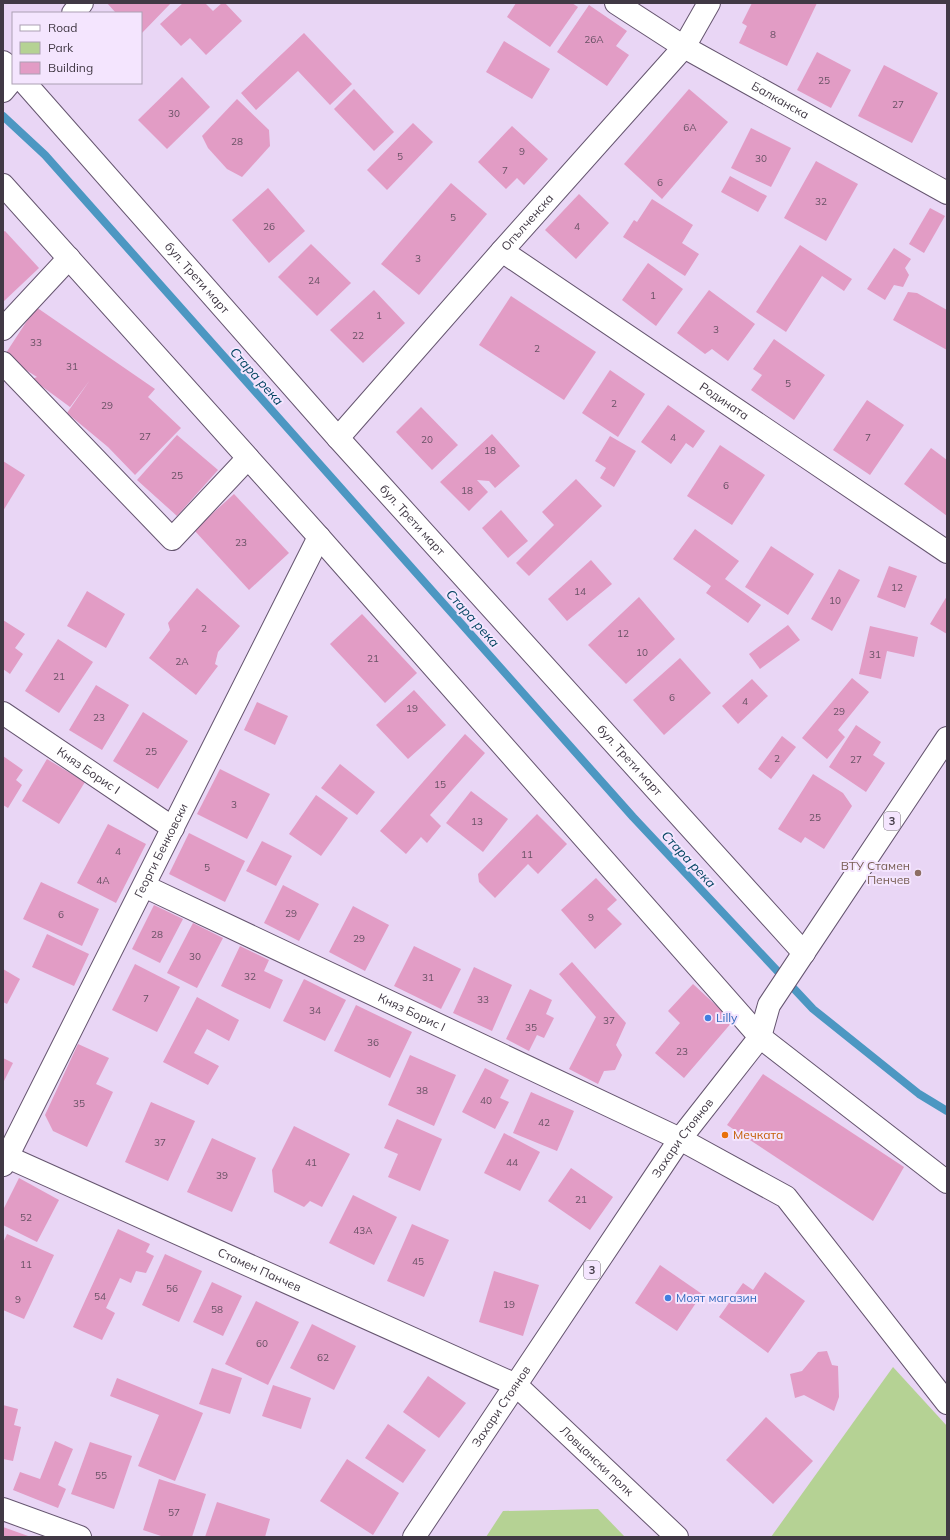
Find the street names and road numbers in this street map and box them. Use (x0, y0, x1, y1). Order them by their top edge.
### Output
street label: Балканска (749, 78, 812, 122)
street label: Опълченска (498, 190, 557, 254)
street label: бул. Трети март (162, 239, 233, 317)
street label: Родината (697, 379, 752, 423)
street label: бул. Трети март (377, 481, 449, 559)
street label: бул. Трети март (594, 722, 666, 799)
street label: Княз Борис I (54, 744, 123, 797)
street label: Георги Бенковски (131, 801, 191, 900)
road number: 3 (884, 812, 900, 830)
street label: Княз Борис I (376, 990, 448, 1034)
street label: Захари Стоянов (648, 1095, 716, 1180)
street label: Стамен Панчев (216, 1244, 304, 1295)
road number: 3 (584, 1261, 600, 1279)
street label: Захари Стоянов (468, 1362, 534, 1450)
street label: Ловцански полк (557, 1423, 637, 1499)

